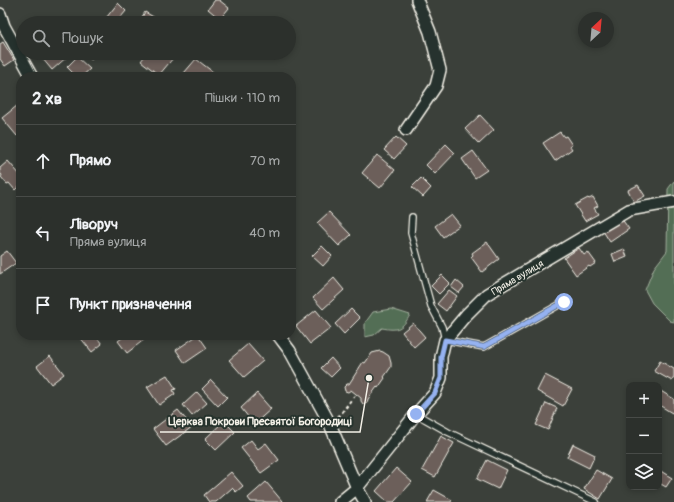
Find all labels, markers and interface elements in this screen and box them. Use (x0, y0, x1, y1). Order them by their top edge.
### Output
north arrow (578, 12, 614, 48)
search box (16, 16, 296, 60)
icon: search (30, 27, 52, 49)
text: Пошук (62, 29, 104, 48)
text: 2 хв (32, 88, 62, 109)
text: Пішки · 110 m (205, 90, 280, 106)
icon: ahead (32, 150, 54, 172)
text: Прямо (70, 151, 111, 170)
text: 70 m (250, 153, 280, 169)
text: Ліворуч (70, 215, 118, 234)
icon: left (32, 222, 54, 244)
text: 40 m (249, 225, 280, 241)
text: Пряма вулиця (70, 234, 146, 250)
street label: Пряма вулиця (489, 257, 546, 298)
route start (555, 293, 573, 311)
icon: arrive (32, 294, 54, 316)
text: Пункт призначення (70, 295, 191, 314)
map controls (626, 382, 662, 490)
button: + (626, 382, 662, 418)
route end (407, 405, 425, 423)
callout: Церква Покрови Пресвятої Богородиці (160, 409, 360, 432)
text: Церква Покрови Пресвятої Богородиці (168, 415, 352, 428)
button: − (626, 418, 662, 454)
button: layers (626, 454, 662, 490)

